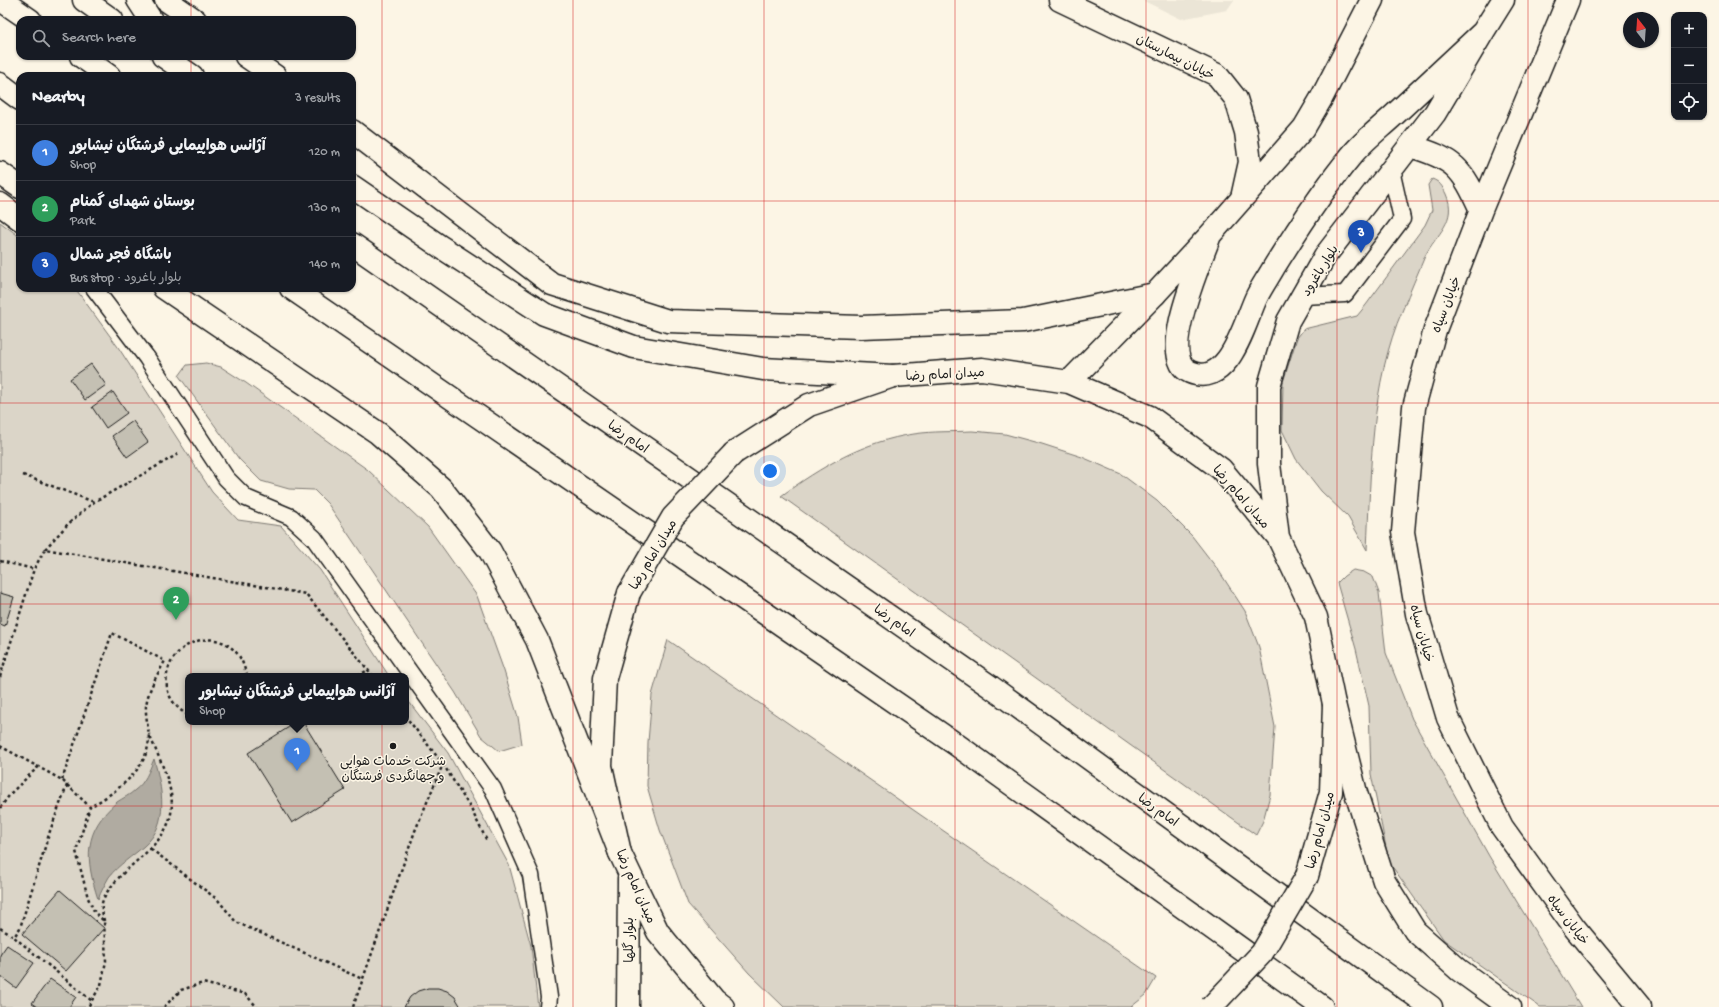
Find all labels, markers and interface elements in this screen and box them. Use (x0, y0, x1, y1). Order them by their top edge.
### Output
north arrow (1623, 12, 1659, 48)
map controls (1671, 12, 1707, 120)
button: + (1671, 12, 1707, 48)
search box (16, 16, 356, 60)
icon: search (30, 27, 52, 49)
text: Search here (62, 29, 136, 47)
street label: خیابان بیمارستان (1133, 32, 1216, 84)
button: − (1671, 48, 1707, 84)
button: locate (1671, 84, 1707, 120)
text: Nearby (32, 88, 85, 108)
text: 3 results (295, 91, 340, 106)
text: آژانس هواپیمایی فرشتگان نیشابور (70, 138, 266, 156)
text: 1 (42, 145, 48, 160)
text: 120 m (309, 145, 340, 160)
text: Shop (70, 158, 96, 173)
text: بوستان شهدای گمنام (70, 194, 195, 212)
text: 2 (42, 201, 48, 216)
text: 130 m (308, 201, 340, 216)
text: Park (70, 214, 95, 229)
pin: 3 (1348, 220, 1374, 253)
street label: بلوار باغرود (1300, 243, 1343, 300)
text: باشگاه فجر شمال (70, 247, 172, 265)
text: 3 (42, 257, 48, 272)
text: 140 m (309, 257, 340, 272)
text: Bus stop · بلوار باغرود (70, 271, 181, 286)
street label: خیابان سپاه (1430, 274, 1465, 335)
street label: میدان امام رضا (905, 366, 985, 386)
street label: امام رضا (604, 419, 651, 458)
your location (760, 461, 780, 481)
street label: میدان امام رضا (1208, 463, 1272, 533)
street label: میدان امام رضا (627, 517, 682, 594)
pin: 2 (163, 587, 189, 620)
street label: امام رضا (870, 603, 917, 642)
street label: خیابان سپاه (1406, 603, 1436, 664)
popup (185, 673, 409, 725)
text: آژانس هواپیمایی فرشتگان نیشابور (199, 684, 395, 702)
text: Shop (199, 704, 225, 719)
pin: 1 (284, 738, 310, 771)
marker: شرکت خدمات هوایی و جهانگردی فرشتگان (388, 741, 398, 751)
place label: شرکت خدمات هوایی و جهانگردی فرشتگان (340, 755, 446, 785)
street label: میدان امام رضا (1304, 790, 1340, 871)
street label: امام رضا (1134, 791, 1181, 832)
street label: میدان امام رضا (611, 848, 658, 927)
street label: خیابان سپاه (1543, 892, 1591, 949)
street label: بلوار گلها (621, 917, 638, 963)

